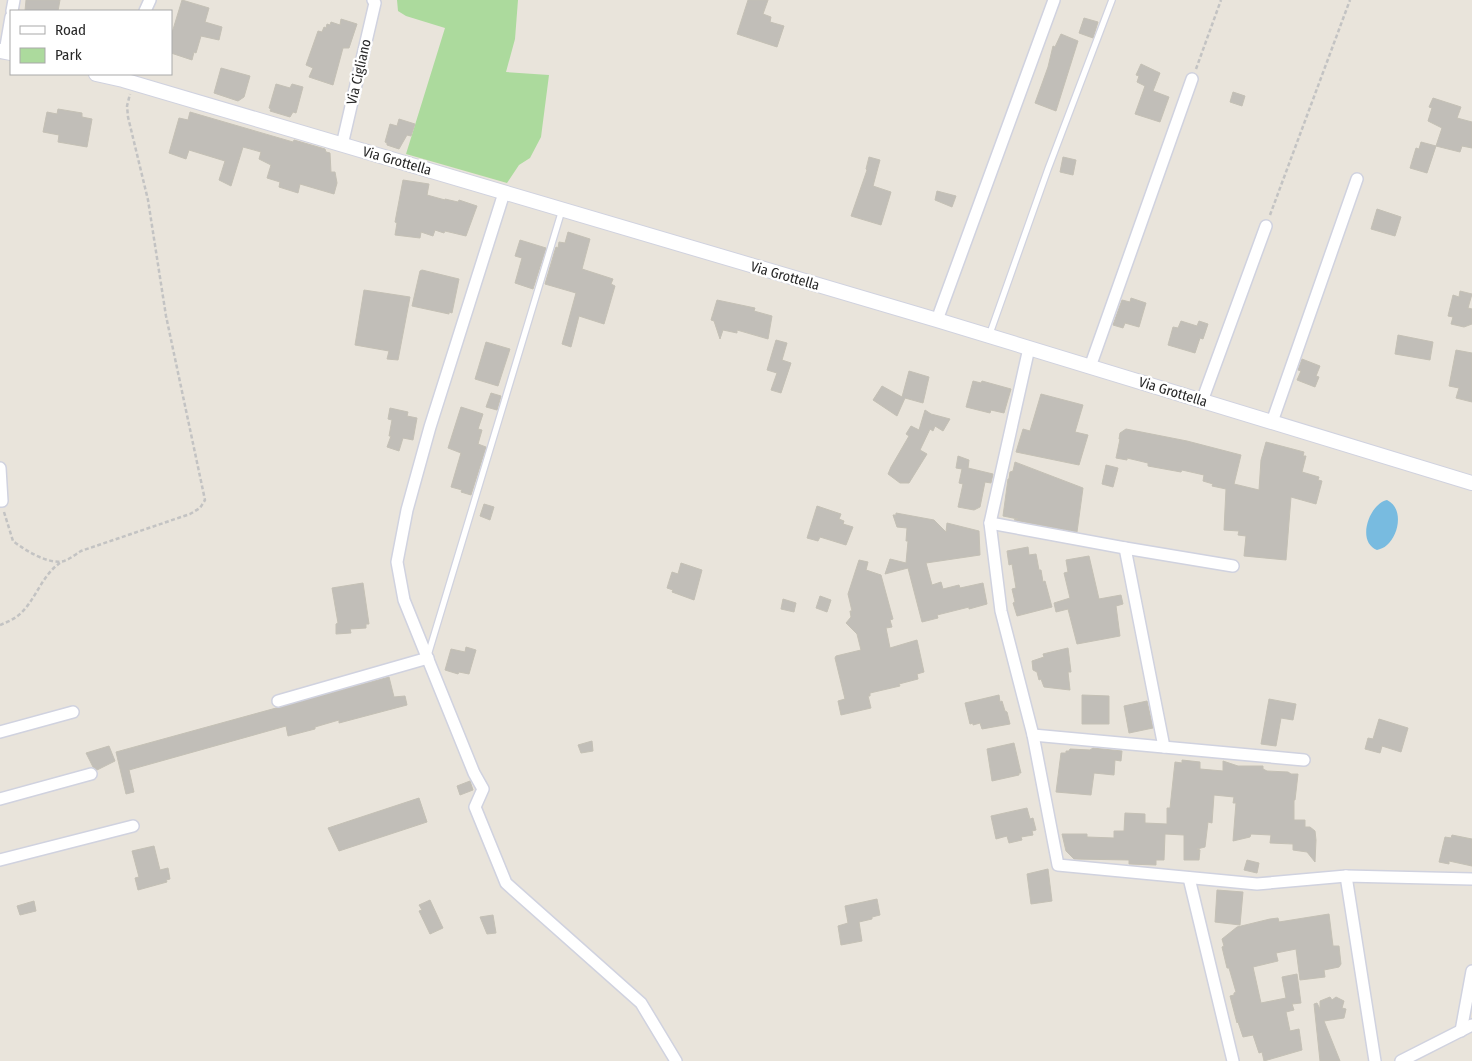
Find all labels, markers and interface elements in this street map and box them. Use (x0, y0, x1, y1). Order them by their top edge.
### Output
legend (10, 10, 172, 75)
text: Road (55, 21, 86, 39)
street label: Via Cigliano (343, 38, 375, 106)
text: Park (55, 46, 82, 64)
street label: Via Grottella (361, 143, 433, 179)
street label: Via Grottella (749, 258, 821, 294)
street label: Via Grottella (1137, 374, 1209, 411)

